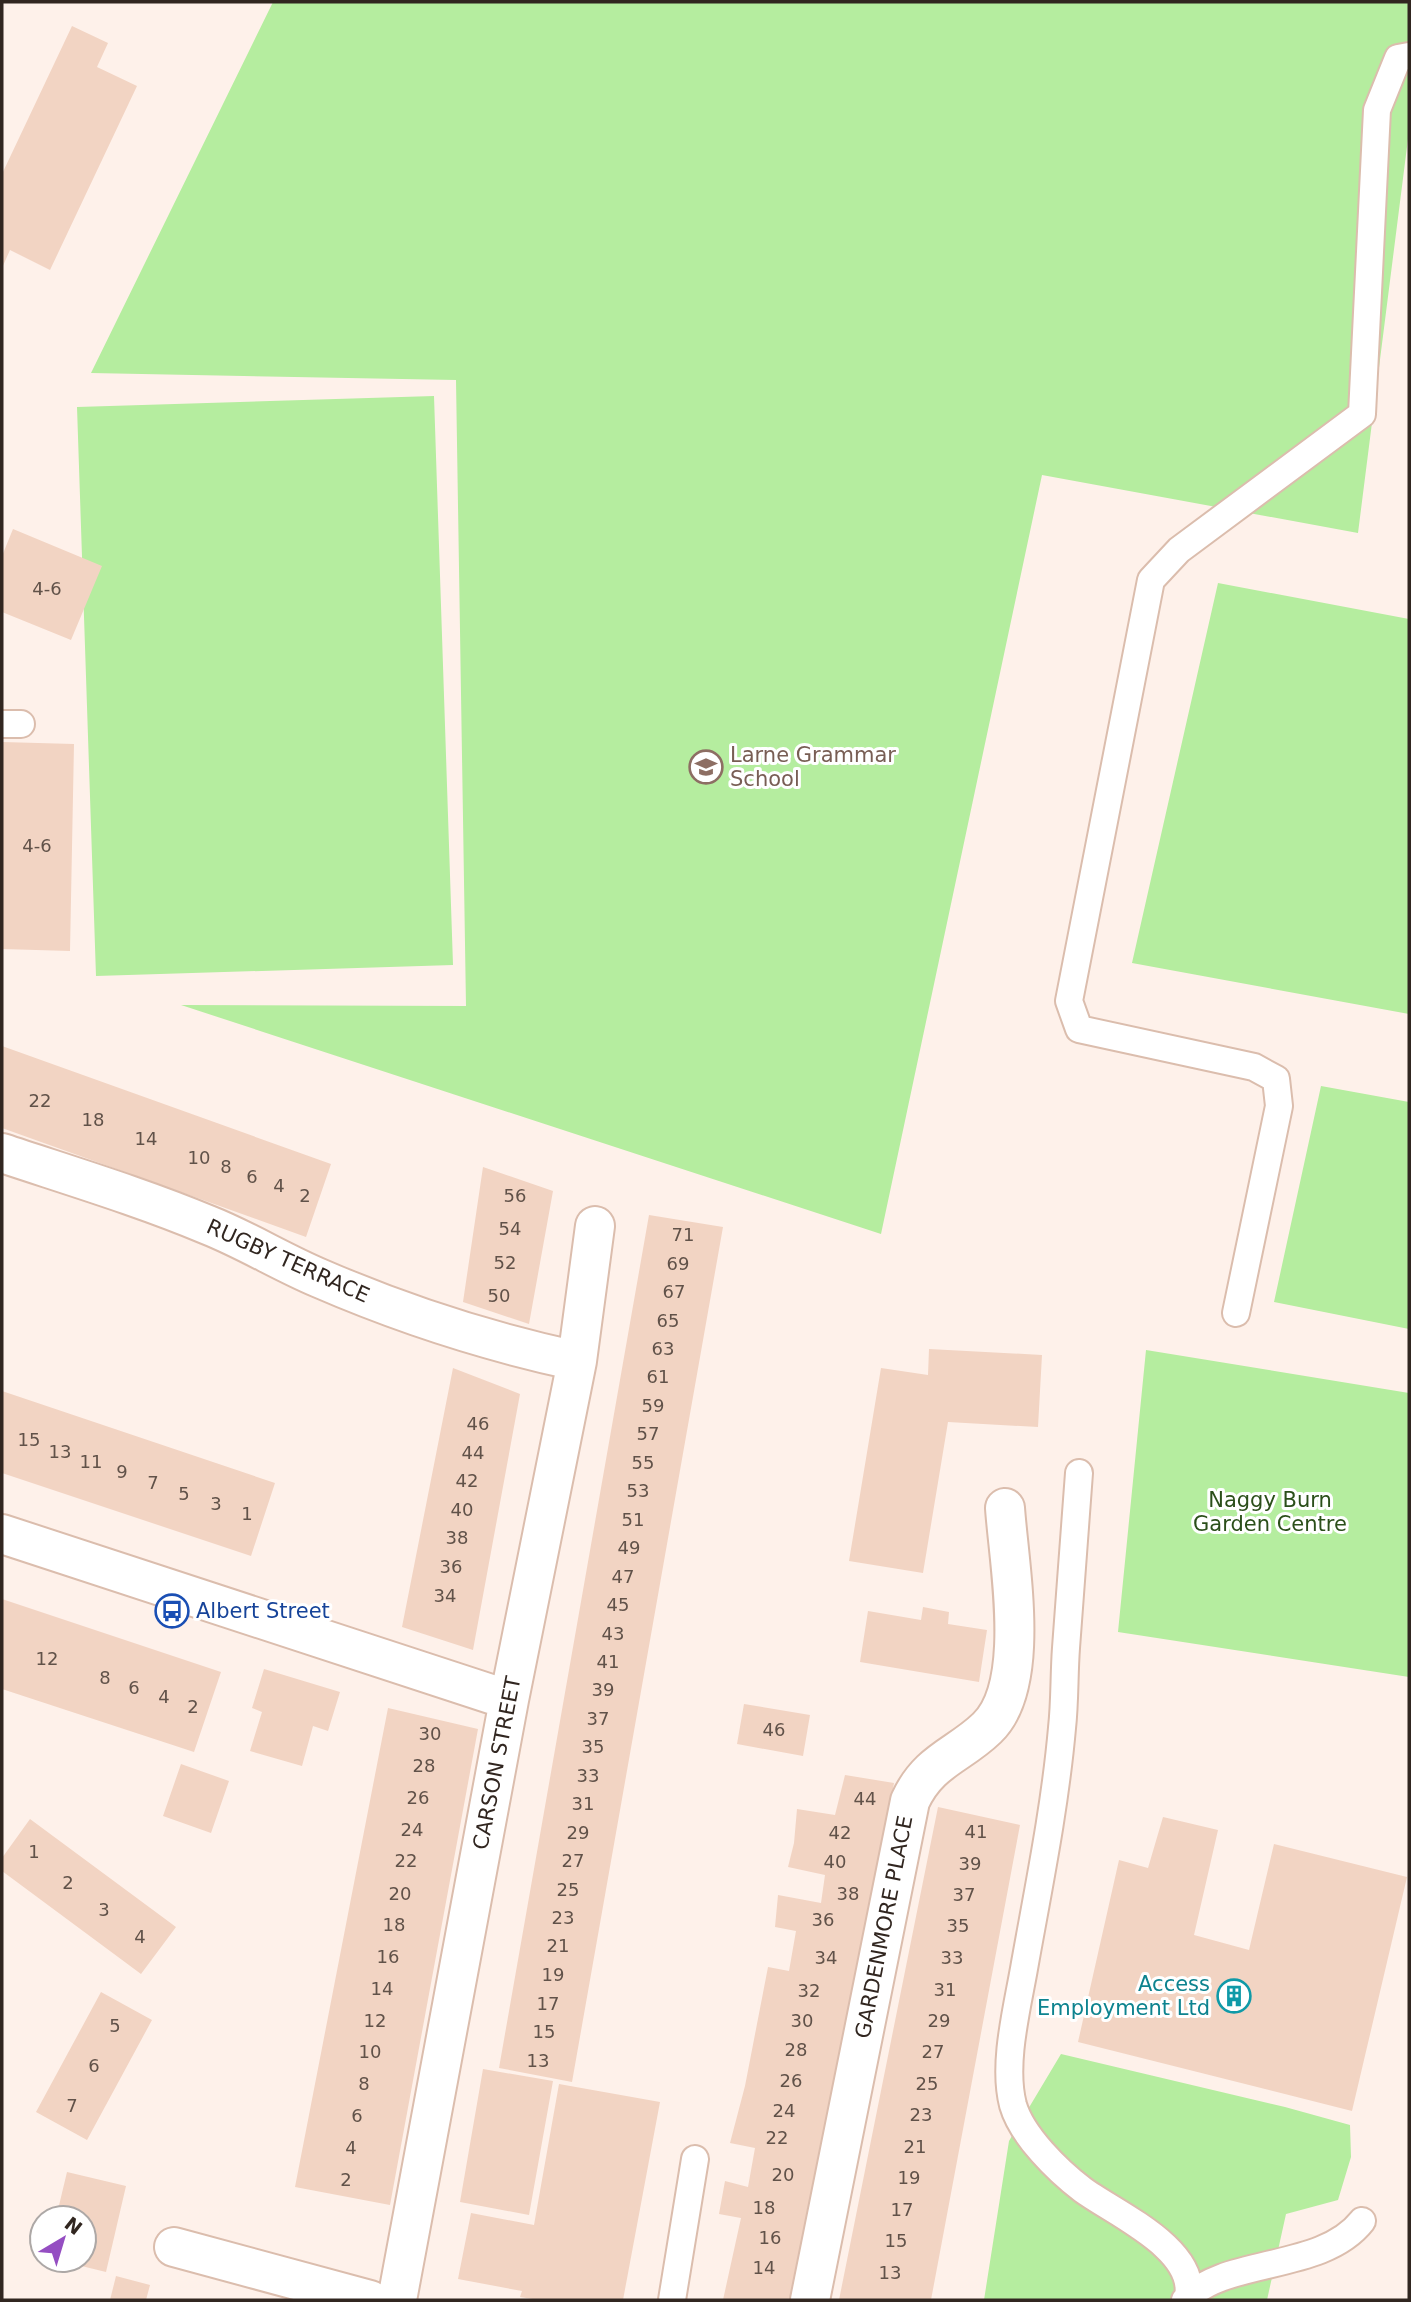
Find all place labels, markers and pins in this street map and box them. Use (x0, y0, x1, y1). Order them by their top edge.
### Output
place label: Larne Grammar School (730, 743, 896, 791)
school or university icon: Larne Grammar School (687, 748, 725, 786)
bus stop icon: Albert Street (153, 1592, 191, 1630)
place label: Albert Street (196, 1599, 330, 1623)
place label: Access Employment Ltd (1037, 1972, 1210, 2020)
building icon: Access Employment Ltd (1215, 1977, 1253, 2015)

